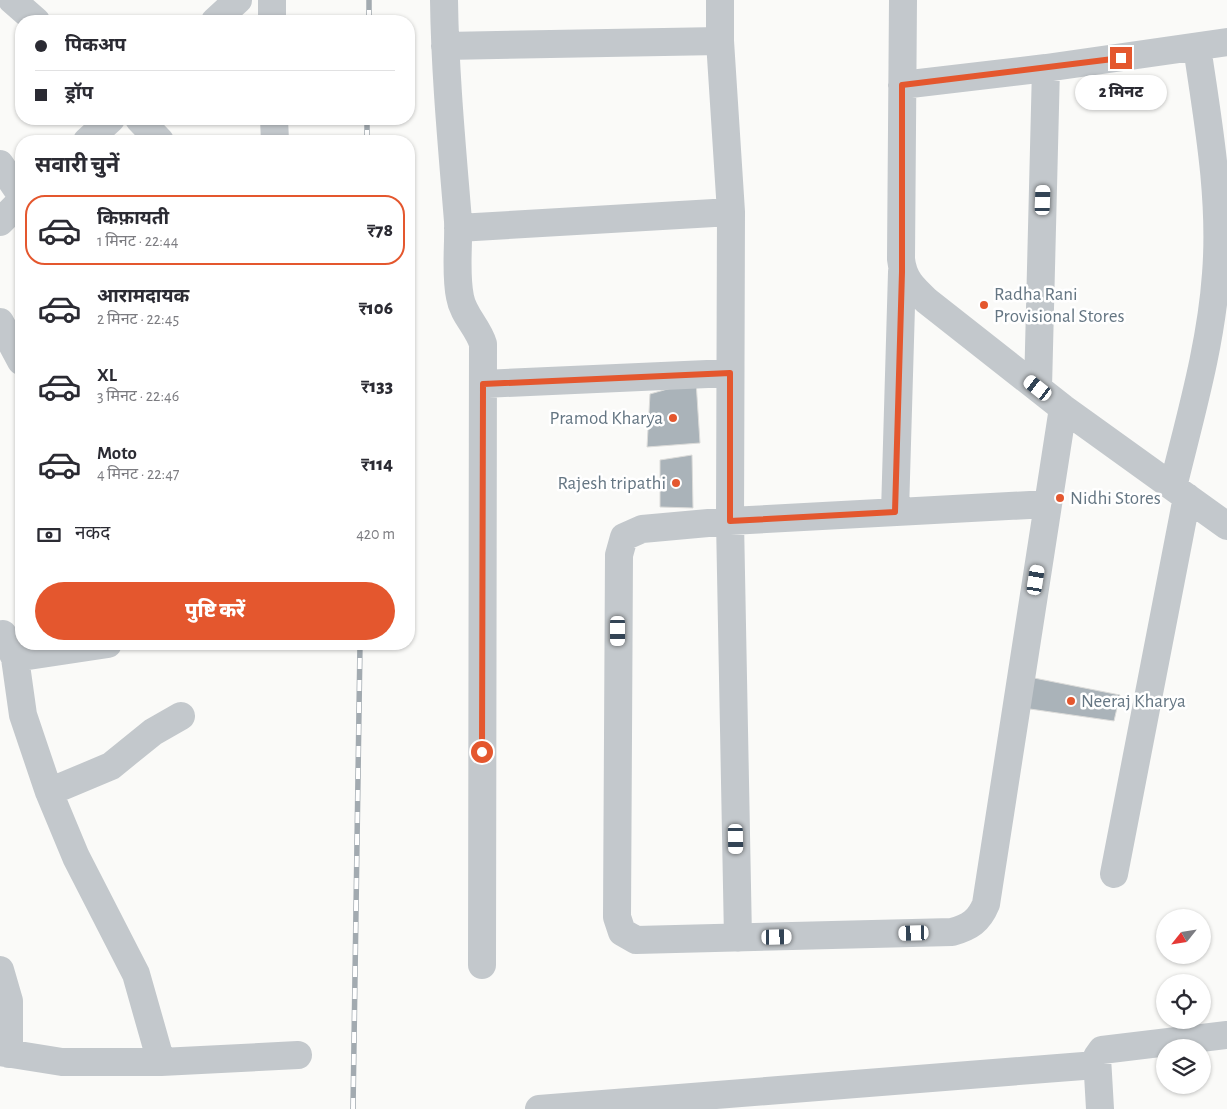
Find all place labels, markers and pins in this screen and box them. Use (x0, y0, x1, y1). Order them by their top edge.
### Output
place label: Radha Rani Provisional Stores (994, 285, 1124, 326)
marker: Radha Rani Provisional Stores (978, 299, 990, 311)
place label: Pramod Kharya (550, 409, 663, 428)
marker: Pramod Kharya (667, 412, 679, 424)
place label: Rajesh tripathi (557, 474, 666, 493)
marker: Rajesh tripathi (670, 477, 682, 489)
place label: Nidhi Stores (1070, 489, 1161, 508)
marker: Nidhi Stores (1054, 492, 1066, 504)
place label: Neeraj Kharya (1081, 692, 1186, 711)
marker: Neeraj Kharya (1065, 695, 1077, 707)

